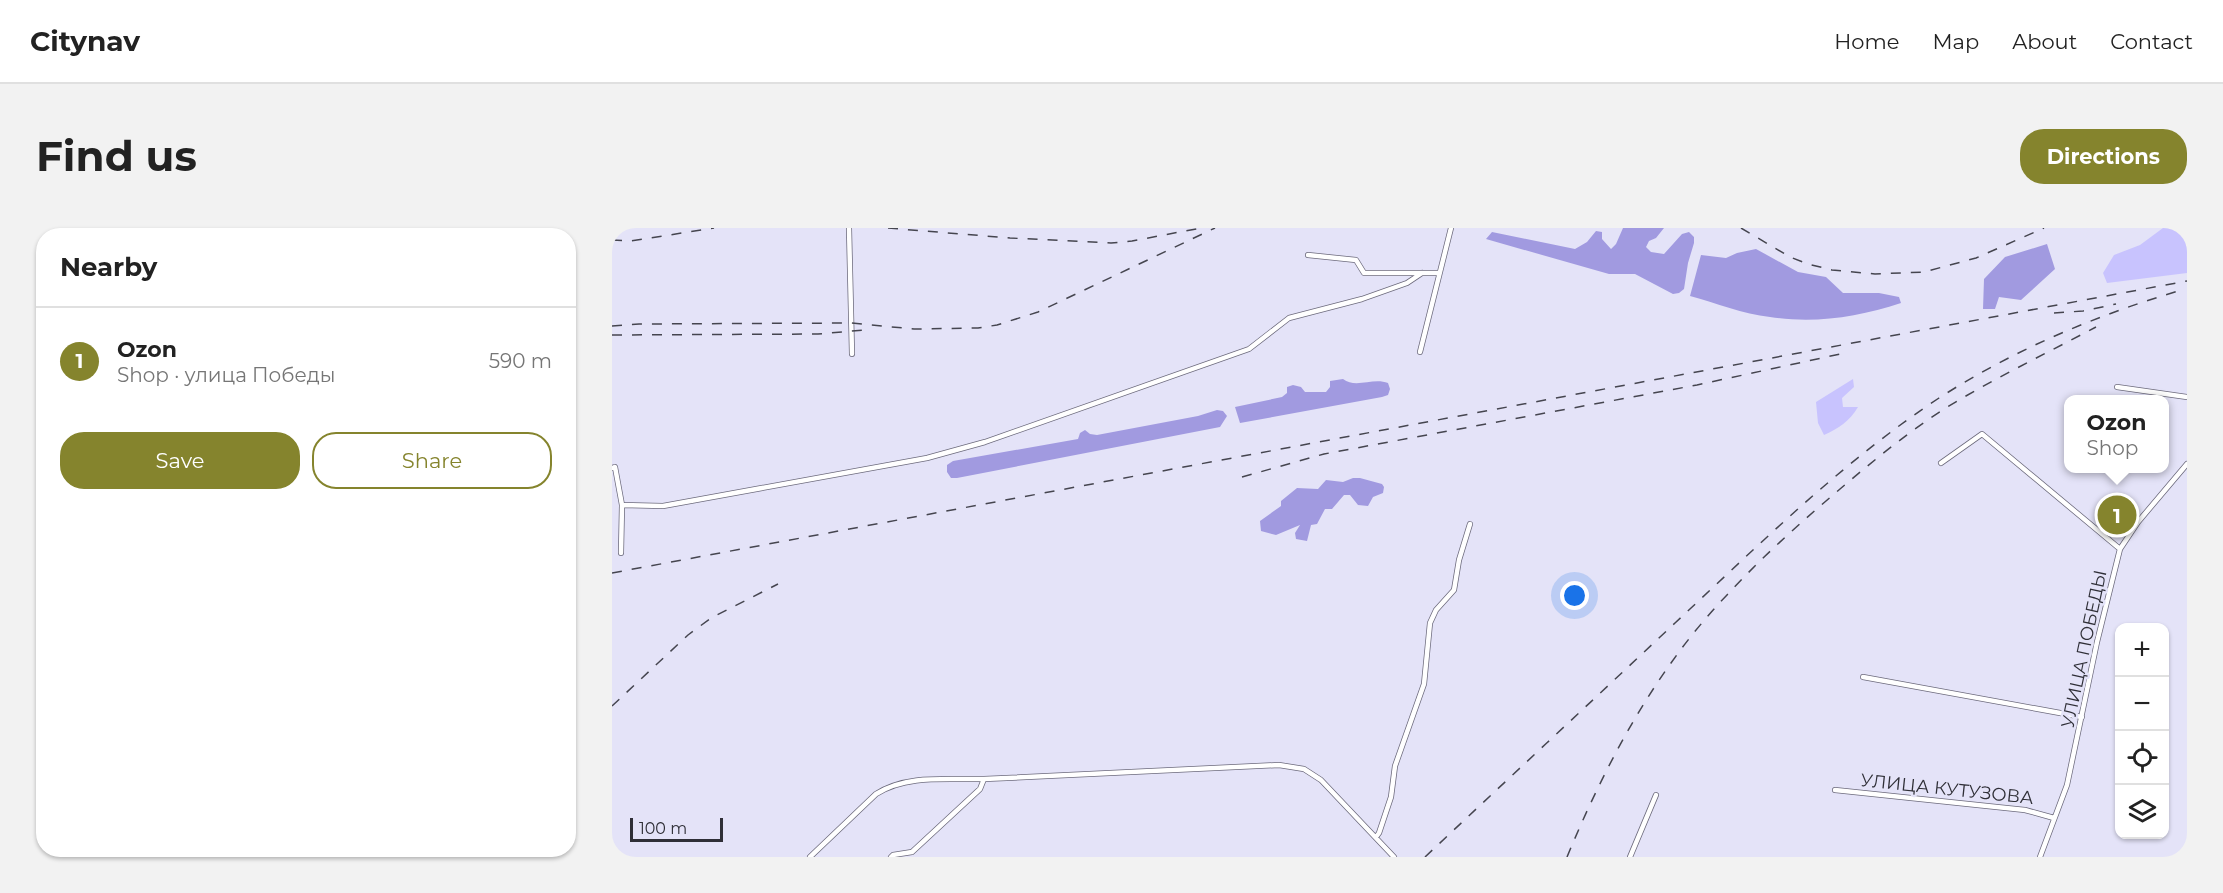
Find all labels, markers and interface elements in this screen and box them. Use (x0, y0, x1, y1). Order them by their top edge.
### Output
text: Citynav (30, 24, 140, 58)
text: Home (1834, 29, 1899, 54)
text: Map (1932, 29, 1979, 54)
text: About (2012, 29, 2077, 54)
text: Contact (2110, 29, 2193, 54)
button: Directions (2020, 129, 2187, 184)
text: Find us (36, 130, 197, 182)
text: Nearby (60, 251, 157, 283)
text: Ozon (117, 336, 177, 363)
text: 1 (76, 349, 83, 373)
text: 590 m (489, 349, 552, 373)
text: Shop · улица Победы (117, 363, 335, 387)
popup (2064, 395, 2169, 473)
text: Ozon (2087, 409, 2146, 436)
button: Save (60, 432, 300, 489)
button: Share (312, 432, 552, 489)
text: Shop (2087, 436, 2138, 460)
pin: 1 (2098, 492, 2136, 538)
street label: УЛИЦА ПОБЕДЫ (2057, 568, 2111, 730)
your location (1560, 581, 1589, 610)
map controls (2115, 623, 2169, 839)
button: + (2115, 623, 2169, 677)
button: − (2115, 677, 2169, 731)
button: locate (2115, 731, 2169, 785)
street label: УЛИЦА КУТУЗОВА (1859, 769, 2035, 809)
button: layers (2115, 785, 2169, 839)
scale bar (630, 815, 723, 842)
text: 100 m (639, 819, 687, 838)

